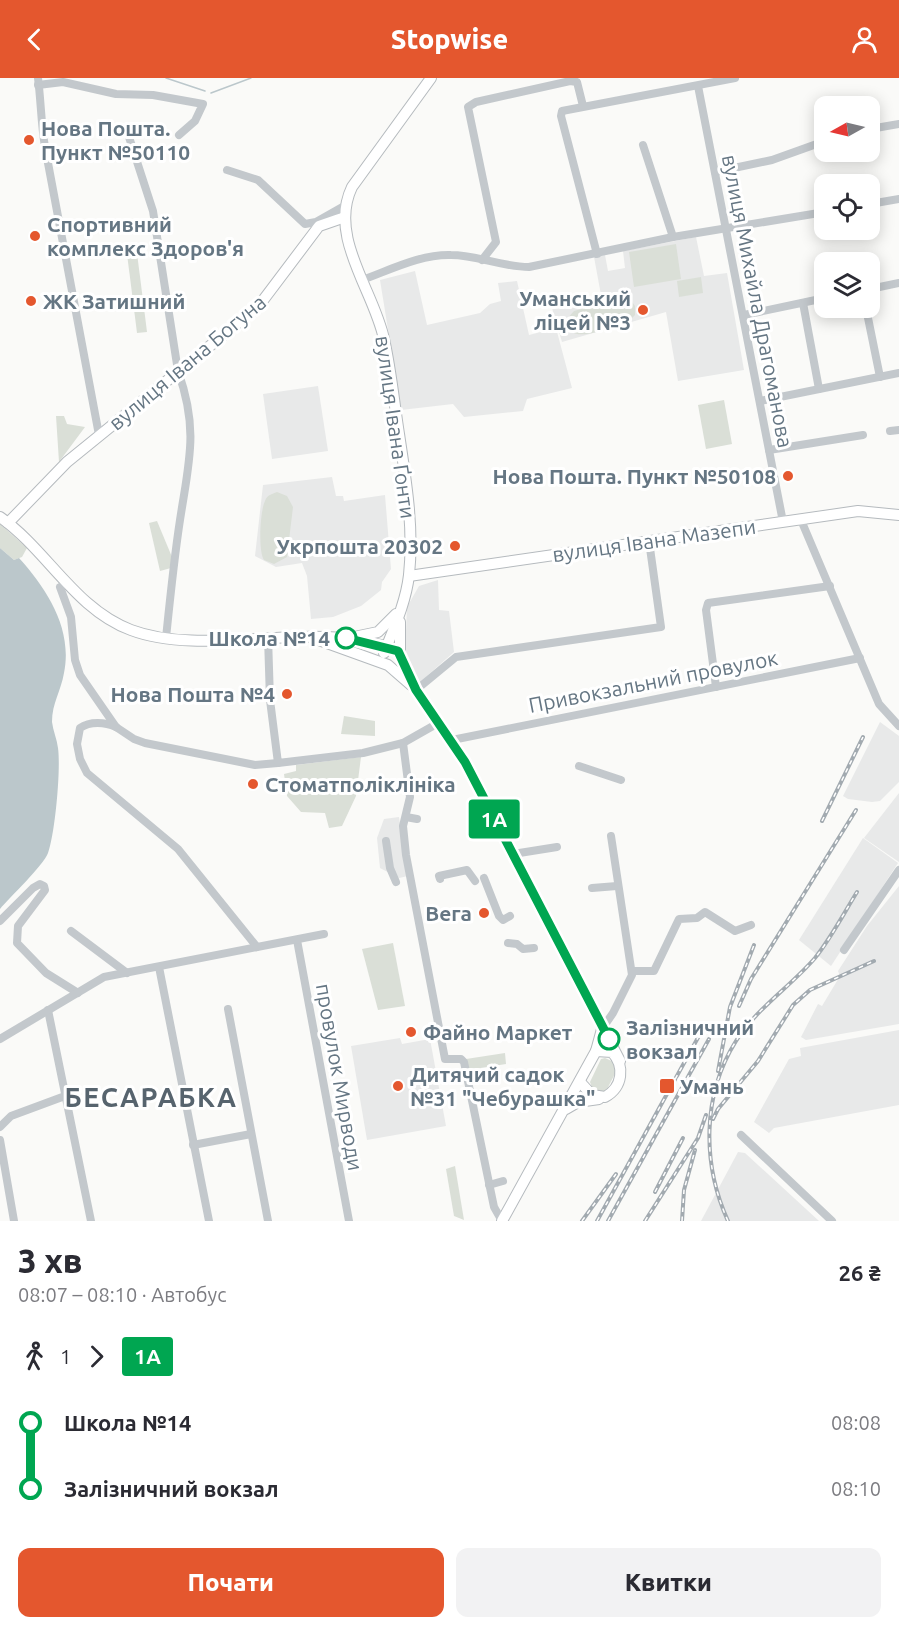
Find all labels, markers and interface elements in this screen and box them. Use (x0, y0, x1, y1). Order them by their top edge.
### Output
icon: back (18, 23, 51, 56)
icon: person (848, 23, 881, 56)
text: Stopwise (391, 24, 508, 54)
north arrow (814, 96, 880, 162)
map controls (814, 96, 880, 318)
place label: Нова Пошта. Пункт №50110 (41, 116, 190, 164)
marker: Нова Пошта. Пункт №50110 (22, 133, 36, 147)
street label: вулиця Михайла Драгоманова (718, 152, 798, 450)
button: locate (814, 174, 880, 240)
place label: Спортивний комплекс Здоров'я (47, 212, 244, 260)
marker: Спортивний комплекс Здоров'я (28, 229, 42, 243)
button: layers (814, 252, 880, 318)
place label: Уманський ліцей №3 (519, 286, 631, 334)
place label: ЖК Затишний (43, 289, 185, 313)
street label: вулиця Івана Богуна (104, 289, 270, 435)
marker: ЖК Затишний (24, 294, 38, 308)
marker: Уманський ліцей №3 (636, 303, 650, 317)
street label: вулиця Івана Ґонти (371, 334, 421, 520)
place label: Нова Пошта. Пункт №50108 (493, 464, 776, 488)
marker: Нова Пошта. Пункт №50108 (781, 469, 795, 483)
street label: вулиця Івана Мазепи (551, 514, 757, 566)
place label: Укрпошта 20302 (277, 534, 443, 558)
marker: Укрпошта 20302 (448, 539, 462, 553)
place label: Школа №14 (208, 626, 330, 650)
marker: Школа №14 (335, 627, 357, 649)
street label: Привокзальний провулок (526, 645, 780, 717)
place label: Нова Пошта №4 (111, 682, 275, 706)
marker: Нова Пошта №4 (280, 687, 294, 701)
place label: Стоматполіклініка (265, 772, 456, 796)
marker: Стоматполіклініка (246, 777, 260, 791)
line badge: 1А (467, 800, 521, 838)
text: 1А (481, 807, 507, 831)
place label: Вега (425, 901, 472, 925)
marker: Вега (477, 906, 491, 920)
street label: провулок Мирводи (312, 981, 368, 1173)
place label: Залізничний вокзал (626, 1015, 754, 1063)
place label: Файно Маркет (423, 1020, 573, 1044)
marker: Файно Маркет (404, 1025, 418, 1039)
marker: Залізничний вокзал (598, 1028, 620, 1050)
place label: Дитячий садок №31 "Чебурашка" (410, 1062, 595, 1110)
place label: Умань (680, 1074, 744, 1098)
marker: Умань (658, 1077, 676, 1095)
marker: Дитячий садок №31 "Чебурашка" (391, 1079, 405, 1093)
district label: БЕСАРАБКА (64, 1082, 238, 1112)
text: 3 хв (18, 1242, 83, 1279)
text: 26 ₴ (839, 1260, 881, 1285)
text: 08:07 – 08:10 · Автобус (18, 1283, 227, 1306)
icon: walk (18, 1340, 51, 1373)
icon: forward (80, 1340, 113, 1373)
text: 1А (134, 1344, 161, 1368)
text: 1 (60, 1345, 71, 1368)
text: Школа №14 (64, 1410, 191, 1435)
text: 08:08 (831, 1411, 881, 1434)
text: Залізничний вокзал (64, 1476, 279, 1501)
text: 08:10 (831, 1477, 881, 1500)
button: Почати (18, 1548, 444, 1617)
button: Квитки (456, 1548, 881, 1617)

